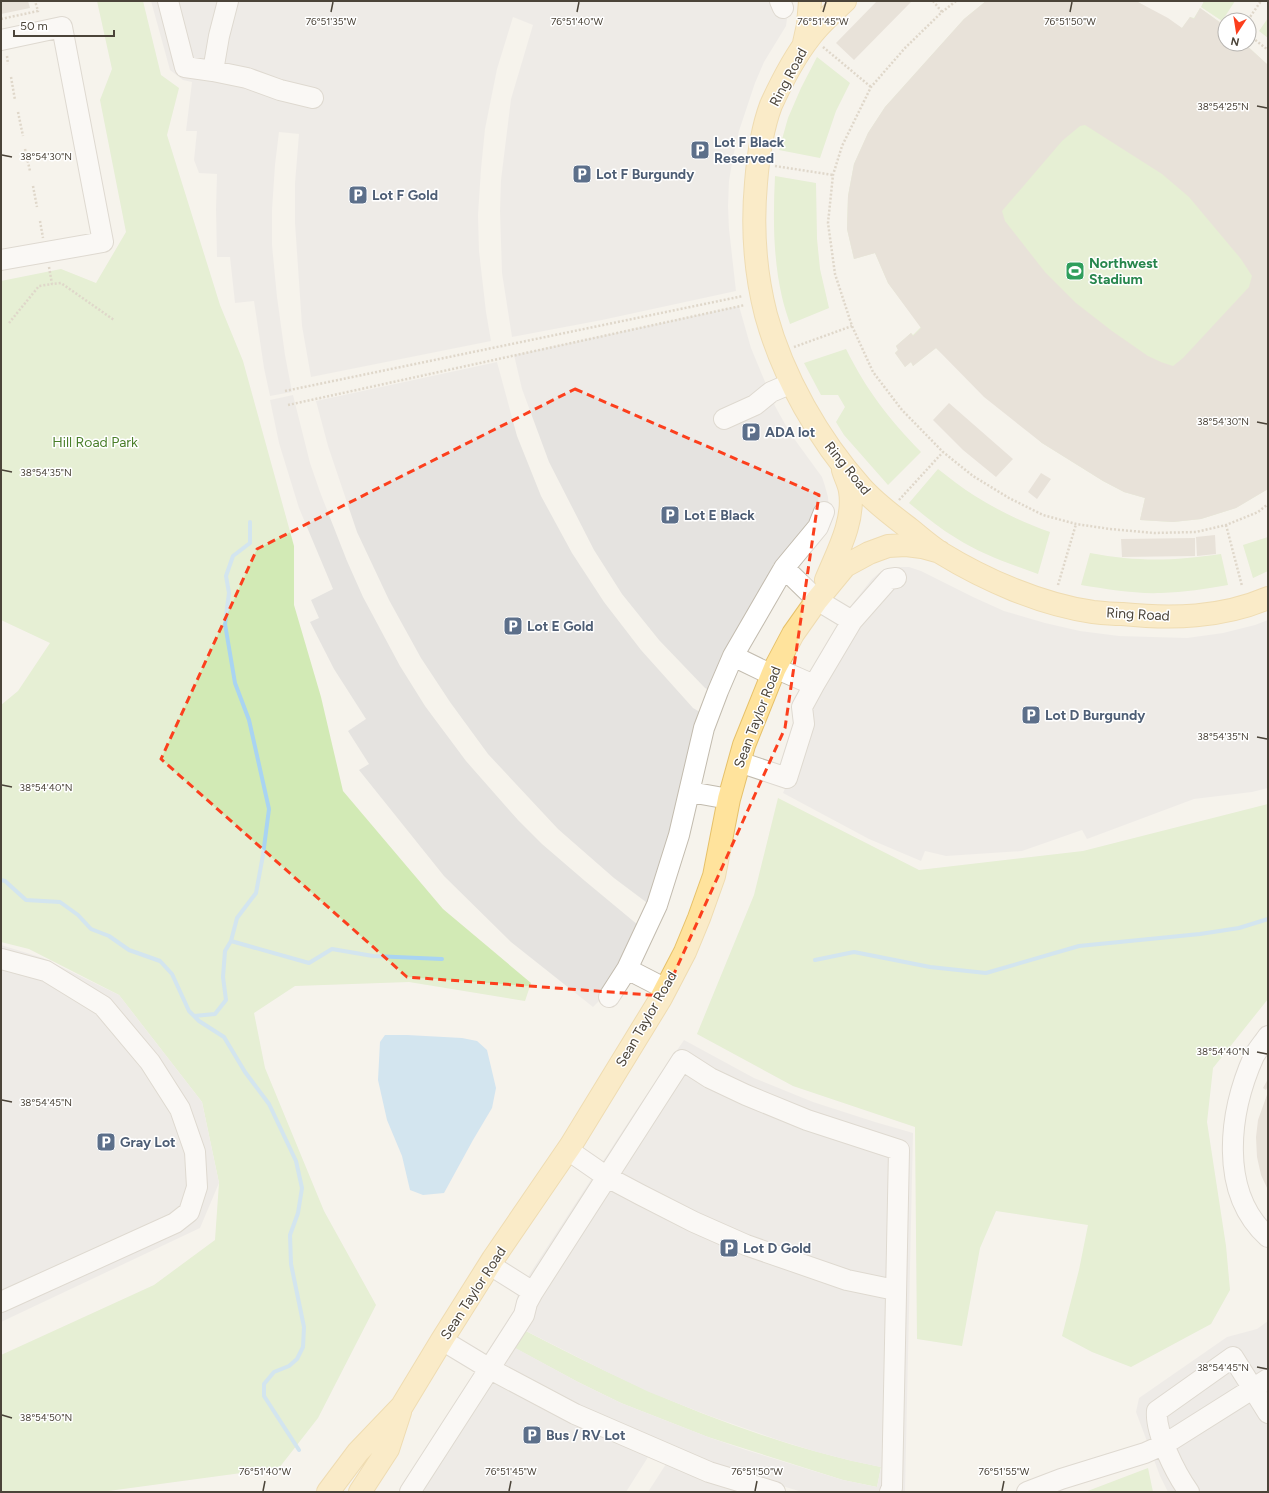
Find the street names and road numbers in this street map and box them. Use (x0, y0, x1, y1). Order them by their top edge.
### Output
street label: Ring Road (766, 45, 811, 109)
street label: Ring Road (821, 438, 874, 498)
street label: Ring Road (1106, 604, 1170, 625)
street label: Sean Taylor Road (730, 664, 785, 770)
street label: Sean Taylor Road (612, 968, 681, 1070)
street label: Sean Taylor Road (437, 1244, 510, 1343)

